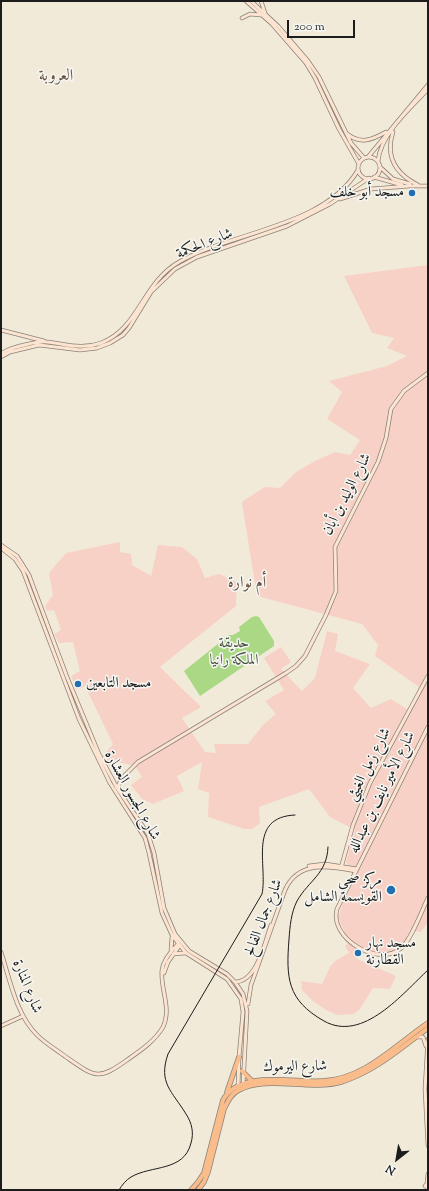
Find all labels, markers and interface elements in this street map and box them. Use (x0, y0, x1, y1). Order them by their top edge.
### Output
scale bar (289, 12, 357, 38)
text: 200 m (294, 18, 325, 36)
district label: العروبة (39, 67, 73, 87)
place label: مسجد أبو خلف (330, 184, 404, 202)
marker: مسجد أبو خلف (407, 188, 417, 198)
street label: شارع الحكمة (174, 226, 236, 264)
street label: شارع الوليد بن أبان (320, 451, 376, 539)
district label: أم نوارة (228, 574, 266, 594)
park label: حديقة الملكة رانيا (210, 635, 258, 670)
place label: مسجد التابعين (86, 675, 151, 693)
marker: مسجد التابعين (73, 679, 83, 689)
street label: شارع زمل الغيثي (344, 725, 396, 805)
street label: شارع الأمير نايف بن عبدالله (346, 729, 420, 857)
street label: شارع الجسور العشارة (99, 748, 163, 844)
place label: مركز صحي القويسمة الشامل (304, 872, 382, 907)
street label: شارع جمال الفالح (242, 877, 288, 959)
marker: مركز صحي القويسمة الشامل (385, 884, 397, 896)
place label: مسجد نهار القطارنة (366, 935, 416, 970)
marker: مسجد نهار القطارنة (353, 948, 363, 958)
street label: شارع المنارة (7, 957, 45, 1017)
street label: شارع اليرموك (263, 1058, 327, 1078)
north arrow (377, 1139, 417, 1179)
text: N (383, 1160, 399, 1178)

